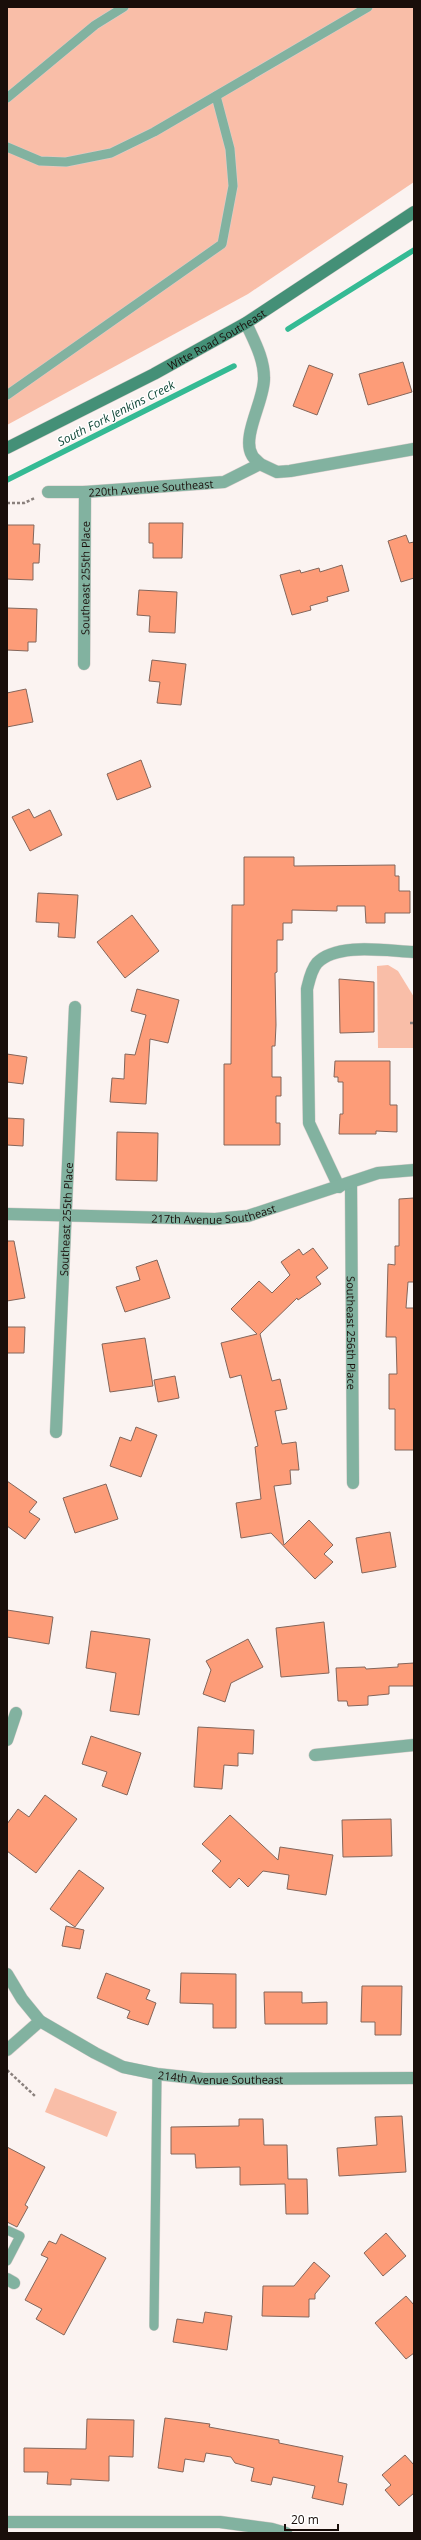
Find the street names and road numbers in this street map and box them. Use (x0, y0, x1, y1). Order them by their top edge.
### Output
street label: Witte Road Southeast (164, 305, 268, 373)
street label: 220th Avenue Southeast (88, 475, 214, 499)
street label: Southeast 255th Place (77, 521, 92, 635)
street label: Southeast 255th Place (55, 1162, 76, 1276)
street label: 217th Avenue Southeast (151, 1200, 277, 1227)
street label: Southeast 256th Place (344, 1276, 360, 1390)
street label: 214th Avenue Southeast (157, 2067, 283, 2087)

